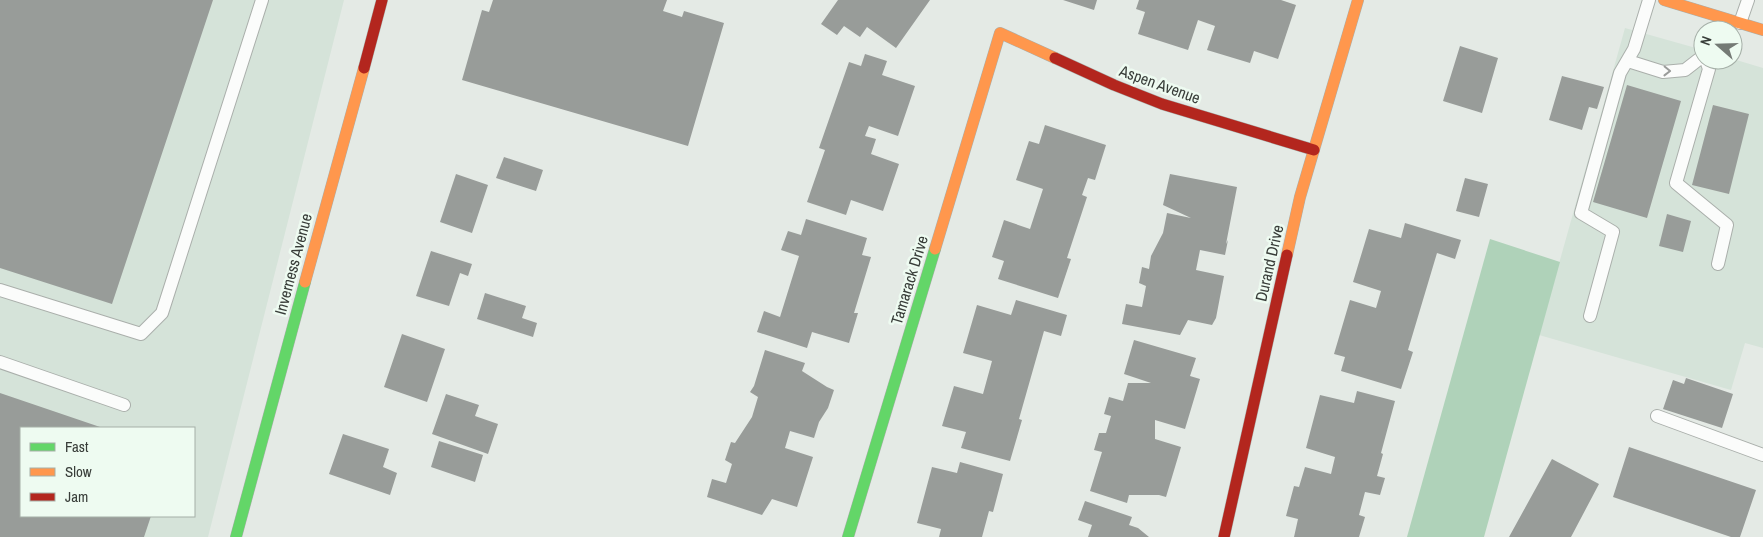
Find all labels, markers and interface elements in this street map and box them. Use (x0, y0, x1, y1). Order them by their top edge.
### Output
north arrow (1693, 20, 1743, 70)
text: N (1696, 34, 1716, 48)
street label: Aspen Avenue (1116, 59, 1203, 109)
one-way arrow (1664, 66, 1672, 76)
street label: Inverness Avenue (269, 211, 317, 317)
street label: Durand Drive (1250, 223, 1288, 303)
street label: Tamarack Drive (885, 233, 933, 327)
legend (20, 427, 195, 517)
text: Fast (65, 436, 89, 457)
text: Slow (65, 461, 92, 482)
text: Jam (65, 486, 88, 507)

